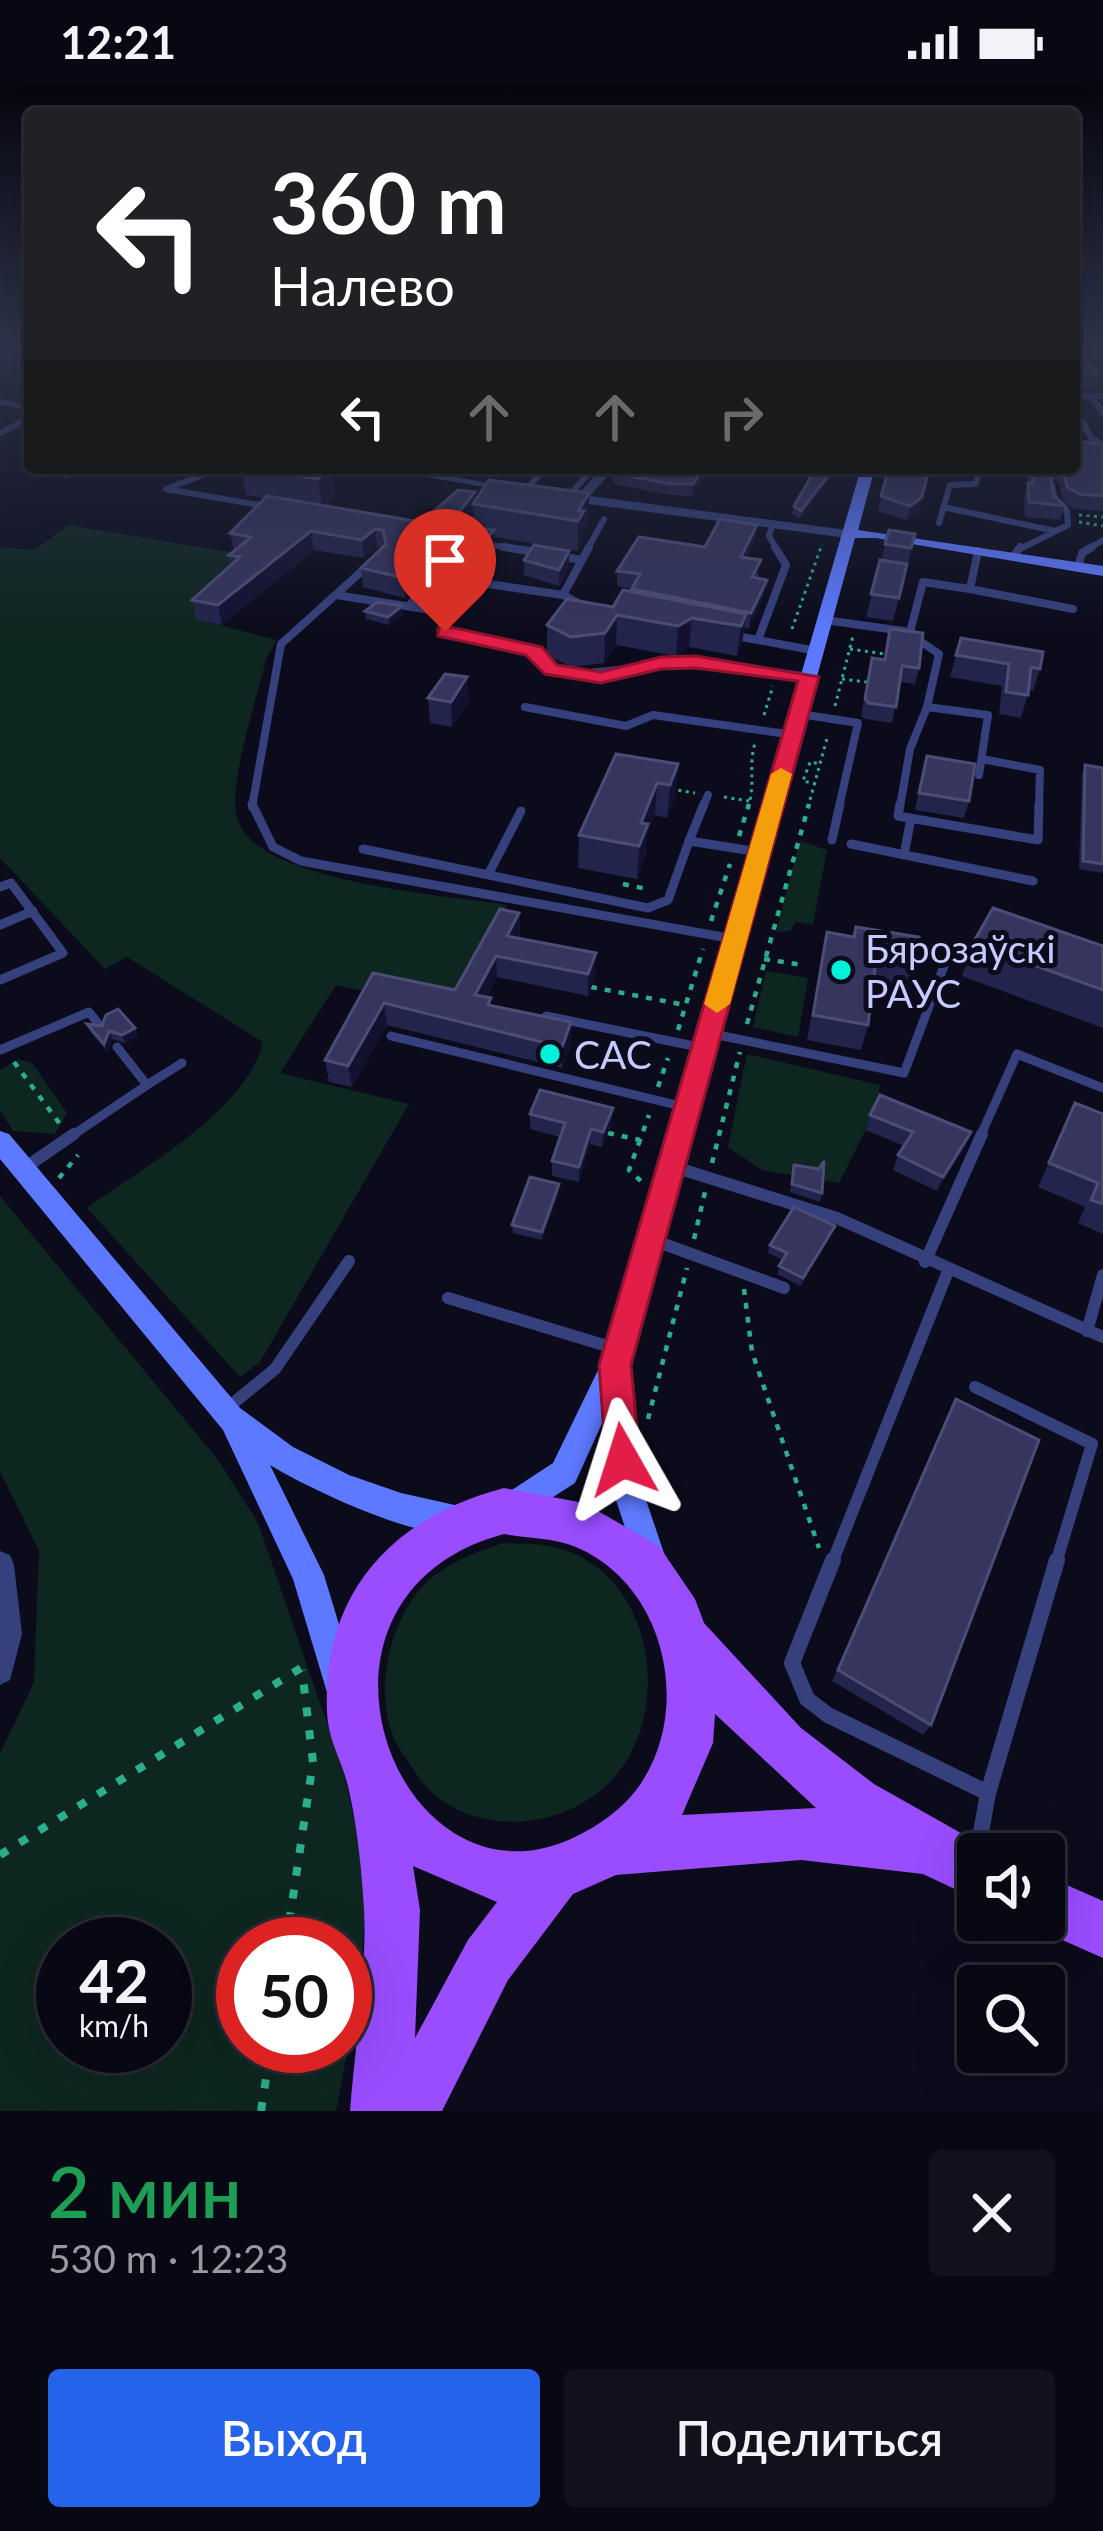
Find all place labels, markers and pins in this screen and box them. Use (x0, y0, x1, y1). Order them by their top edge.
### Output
pin (394, 509, 496, 632)
place label: Бярозаўскі РАУС (865, 925, 1056, 1016)
marker: Бярозаўскі РАУС (828, 957, 854, 983)
place label: САС (574, 1031, 652, 1077)
marker: САС (537, 1041, 563, 1067)

